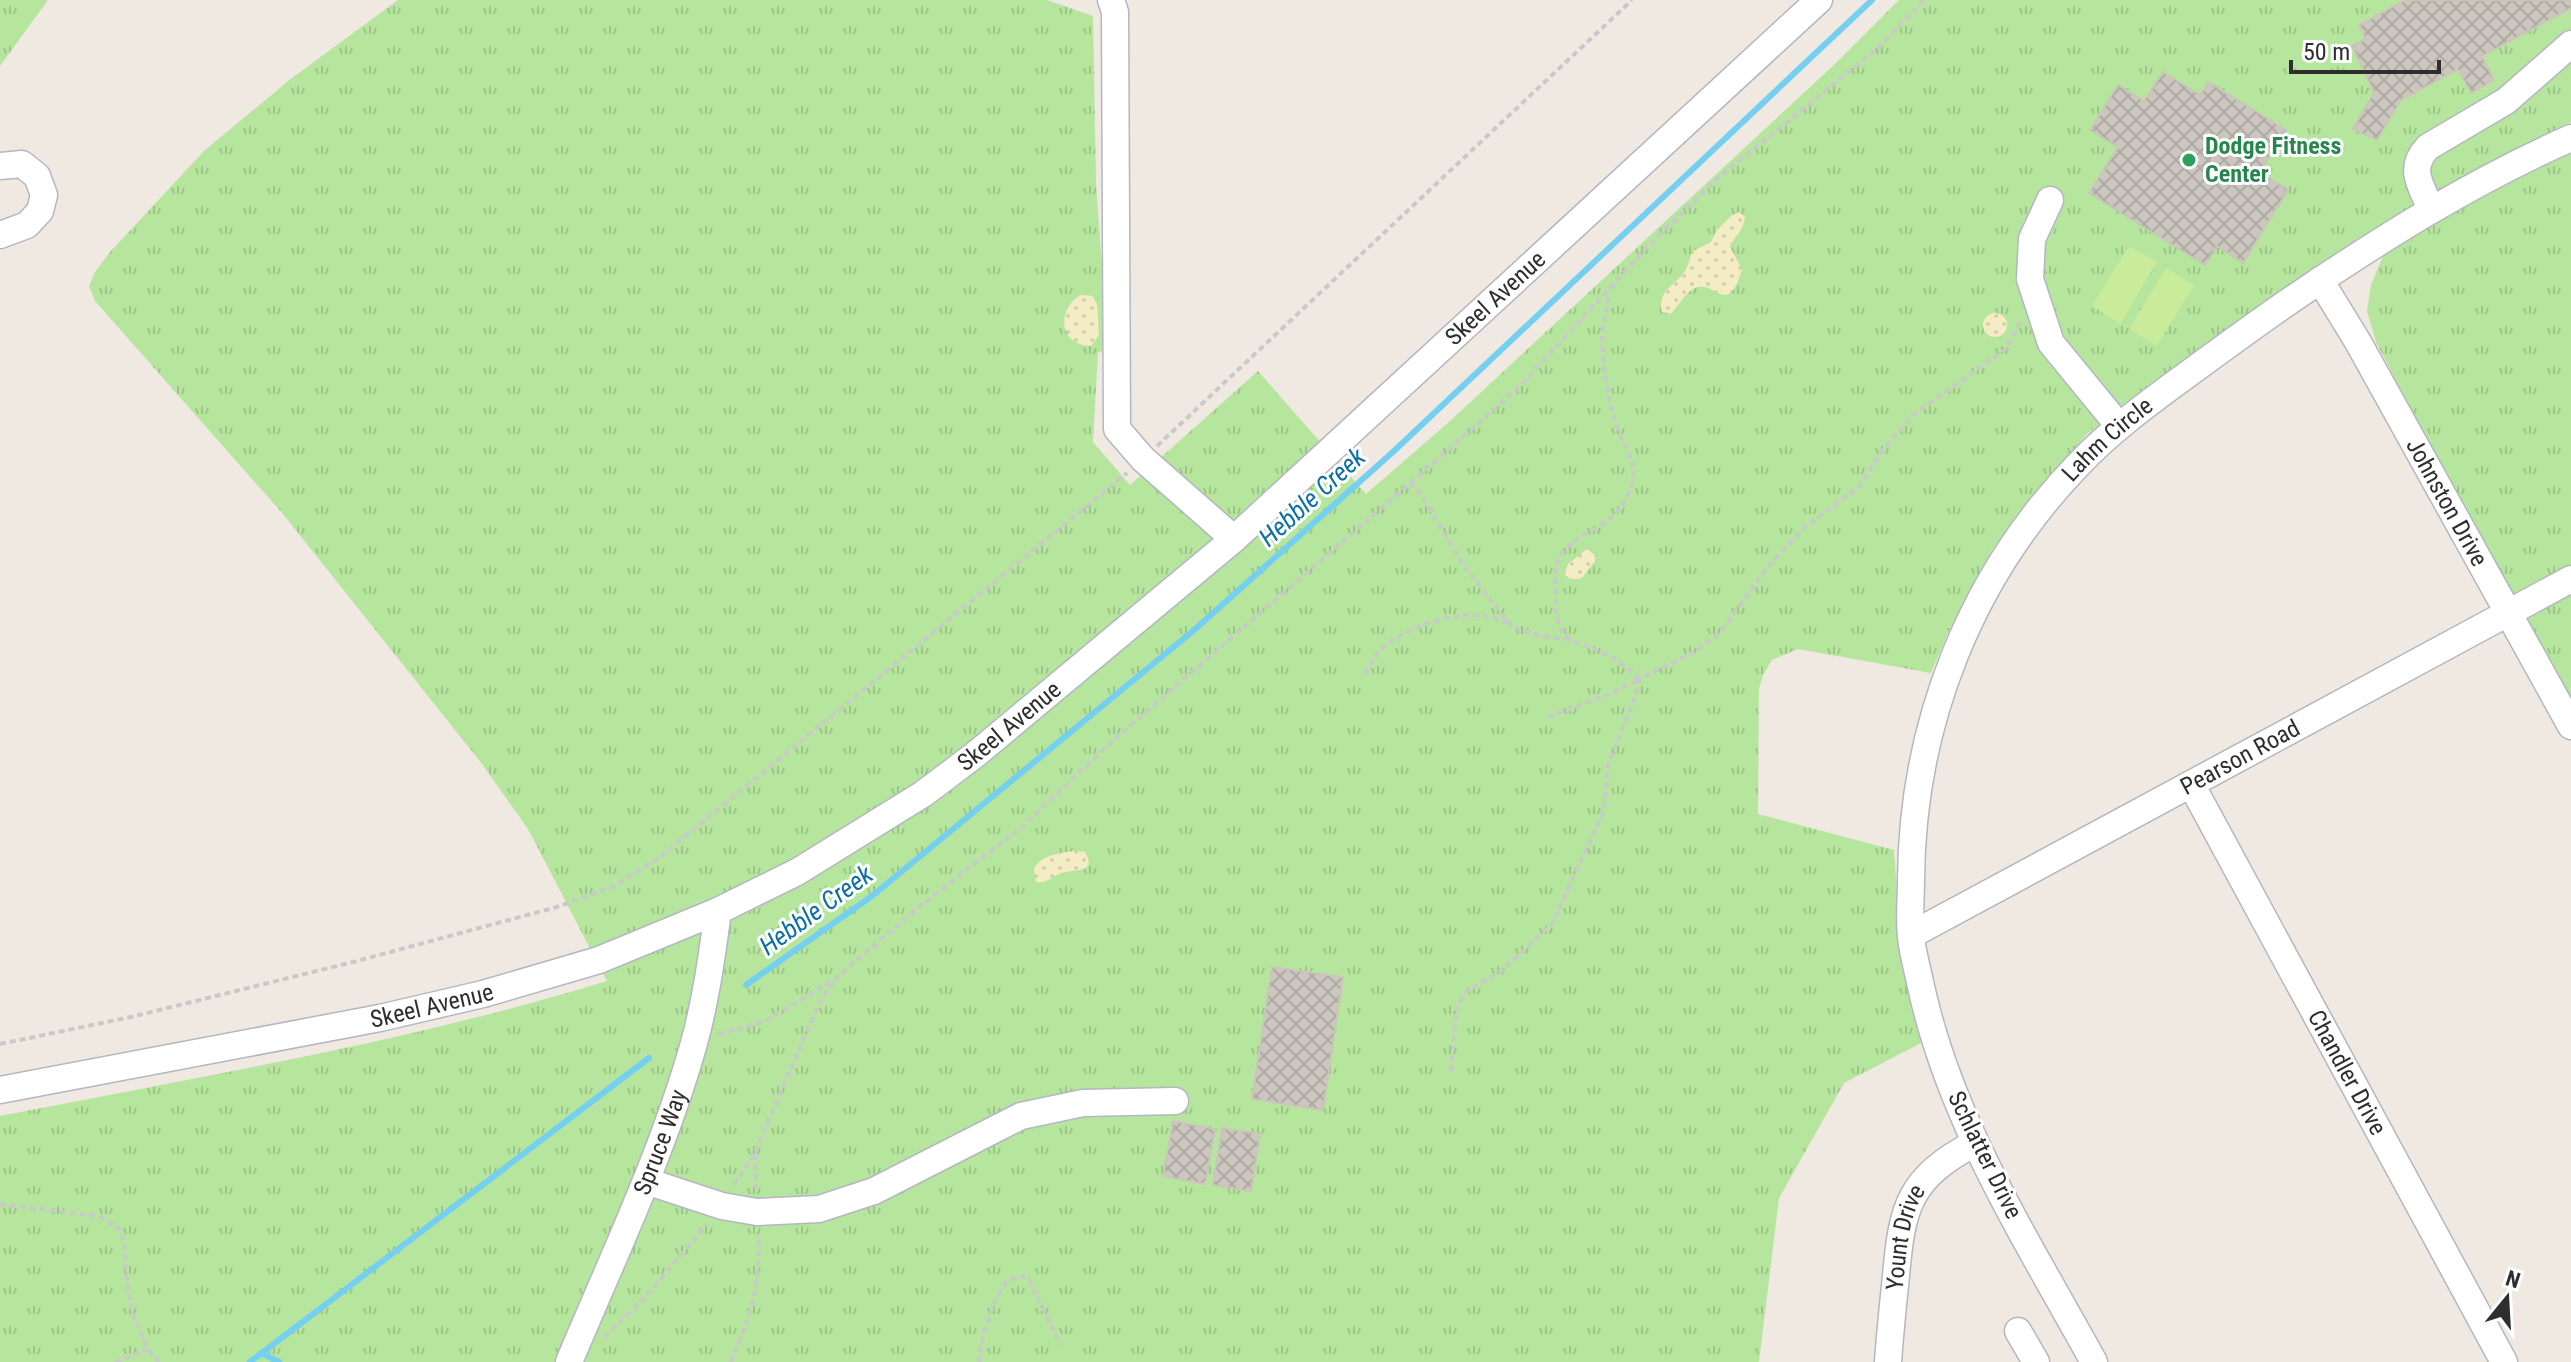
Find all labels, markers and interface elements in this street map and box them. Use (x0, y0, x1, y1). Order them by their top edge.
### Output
scale bar (2291, 24, 2439, 74)
text: 50 m (2303, 38, 2350, 66)
place label: Dodge Fitness Center (2205, 132, 2342, 188)
marker: Dodge Fitness Center (2180, 151, 2198, 169)
street label: Skeel Avenue (1440, 245, 1551, 351)
street label: Lahm Circle (2056, 391, 2158, 487)
street label: Johnston Drive (2400, 433, 2494, 571)
water label: Hebble Creek (1253, 441, 1372, 553)
street label: Skeel Avenue (952, 675, 1066, 777)
street label: Pearson Road (2176, 714, 2305, 801)
water label: Hebble Creek (754, 859, 879, 961)
street label: Skeel Avenue (368, 978, 497, 1034)
street label: Chandler Drive (2302, 1005, 2392, 1140)
street label: Spruce Way (628, 1086, 693, 1199)
street label: Schlatter Drive (1942, 1087, 2028, 1223)
street label: Yount Drive (1881, 1179, 1931, 1292)
north arrow (2467, 1258, 2547, 1338)
text: N (2503, 1265, 2523, 1293)

